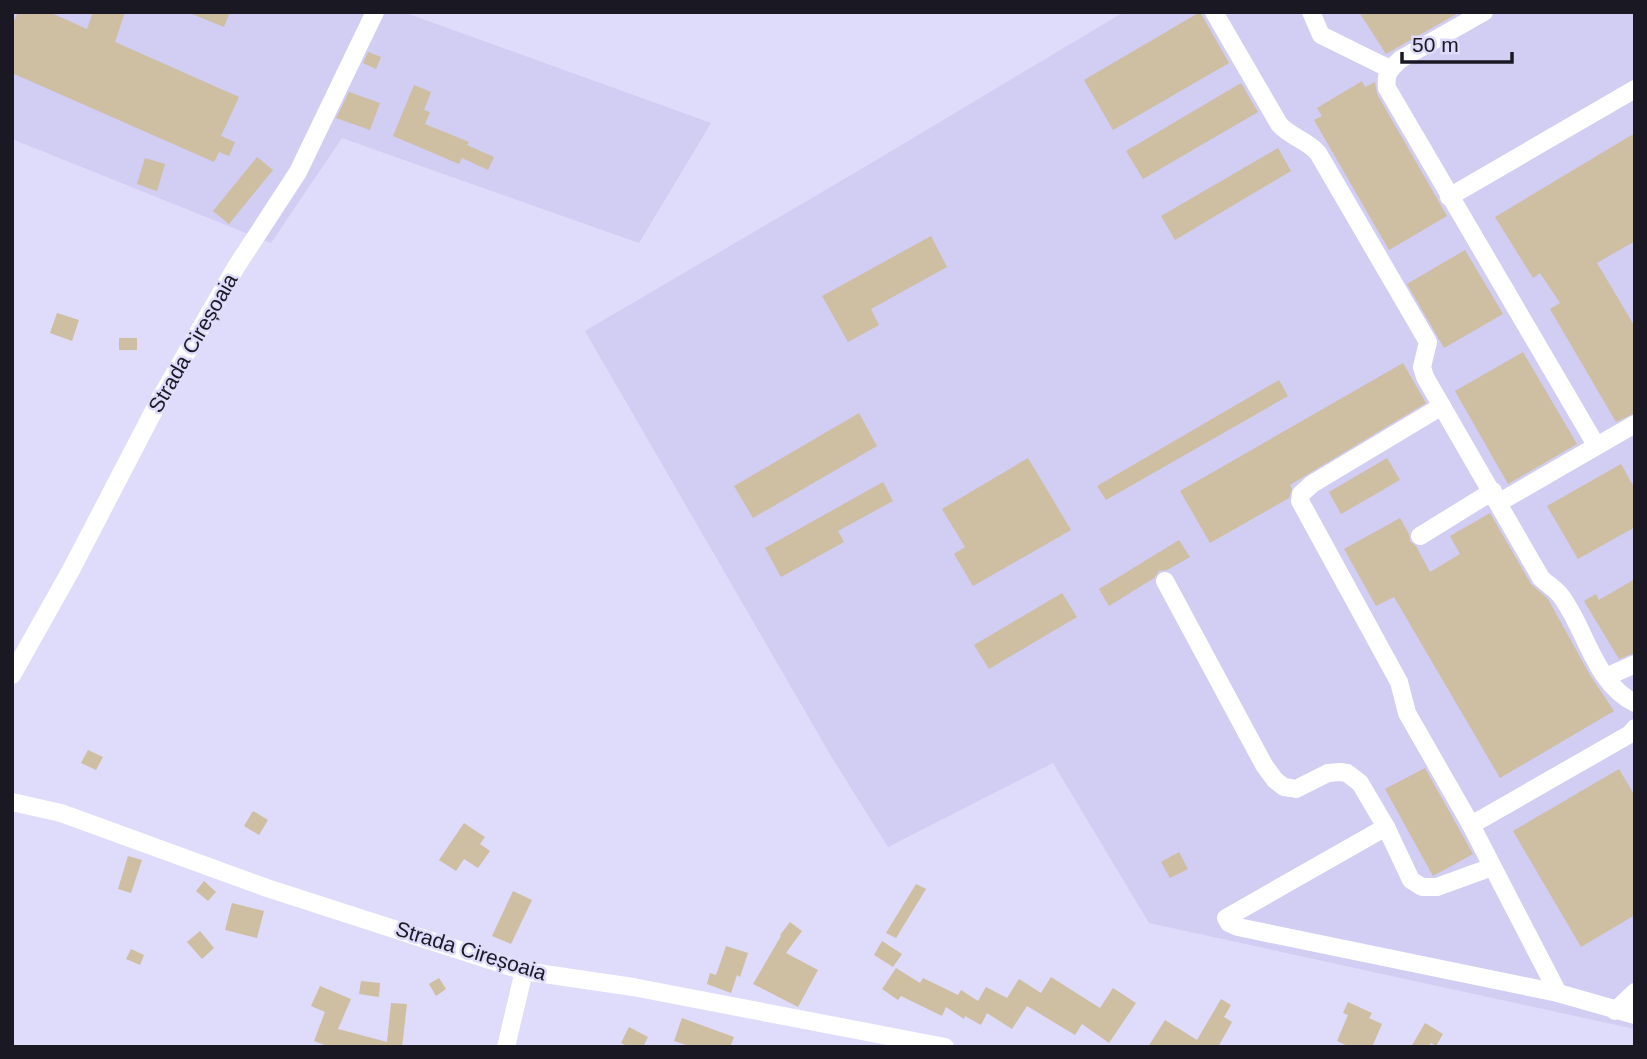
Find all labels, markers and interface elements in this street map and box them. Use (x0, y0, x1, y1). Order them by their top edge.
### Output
scale bar (1402, 21, 1512, 65)
text: 50 m (1412, 33, 1459, 56)
street label: Strada Cireșoaia (144, 269, 242, 416)
street label: Strada Cireșoaia (393, 917, 550, 984)

